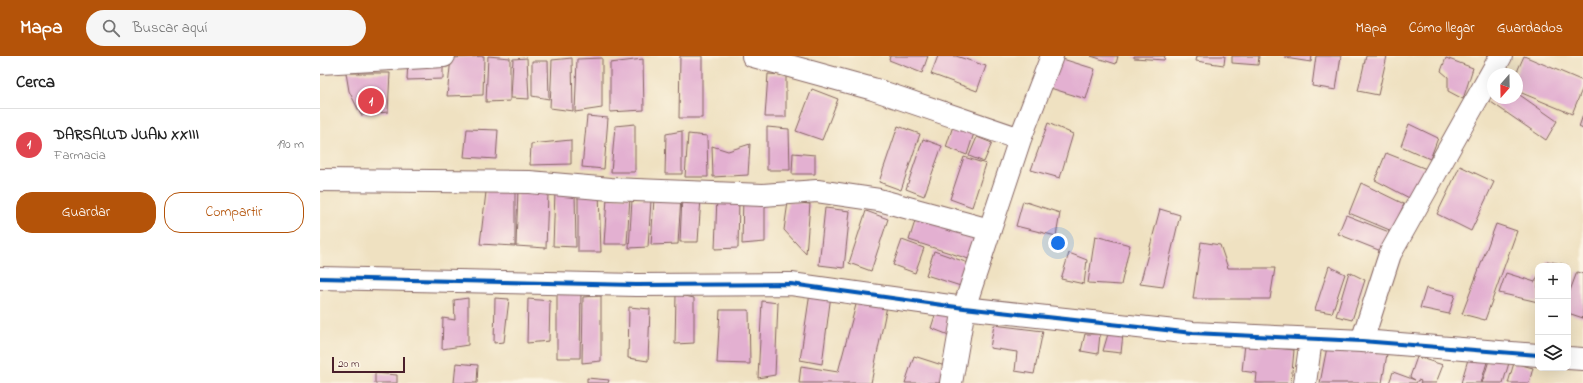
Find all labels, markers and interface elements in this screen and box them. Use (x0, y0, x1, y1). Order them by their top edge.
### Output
search box (86, 10, 366, 46)
text: Mapa (20, 15, 62, 42)
icon: search (100, 17, 122, 39)
text: Buscar aquí (132, 17, 207, 39)
text: Mapa (1356, 18, 1387, 39)
text: Cómo llegar (1409, 18, 1475, 39)
text: Guardados (1497, 18, 1563, 39)
north arrow (1487, 68, 1523, 104)
text: Cerca (16, 70, 55, 95)
pin: 1 (358, 86, 384, 116)
text: DARSALUD JUAN XXIII (54, 124, 199, 146)
text: 1 (27, 135, 31, 154)
text: 190 m (277, 135, 304, 154)
text: Farmacia (54, 146, 106, 165)
button: Guardar (16, 192, 156, 233)
button: Compartir (164, 192, 304, 233)
your location (1048, 233, 1068, 253)
map controls (1535, 263, 1571, 371)
button: + (1535, 263, 1571, 299)
button: − (1535, 299, 1571, 335)
button: layers (1535, 335, 1571, 371)
scale bar (332, 355, 405, 374)
text: 20 m (338, 356, 360, 372)

